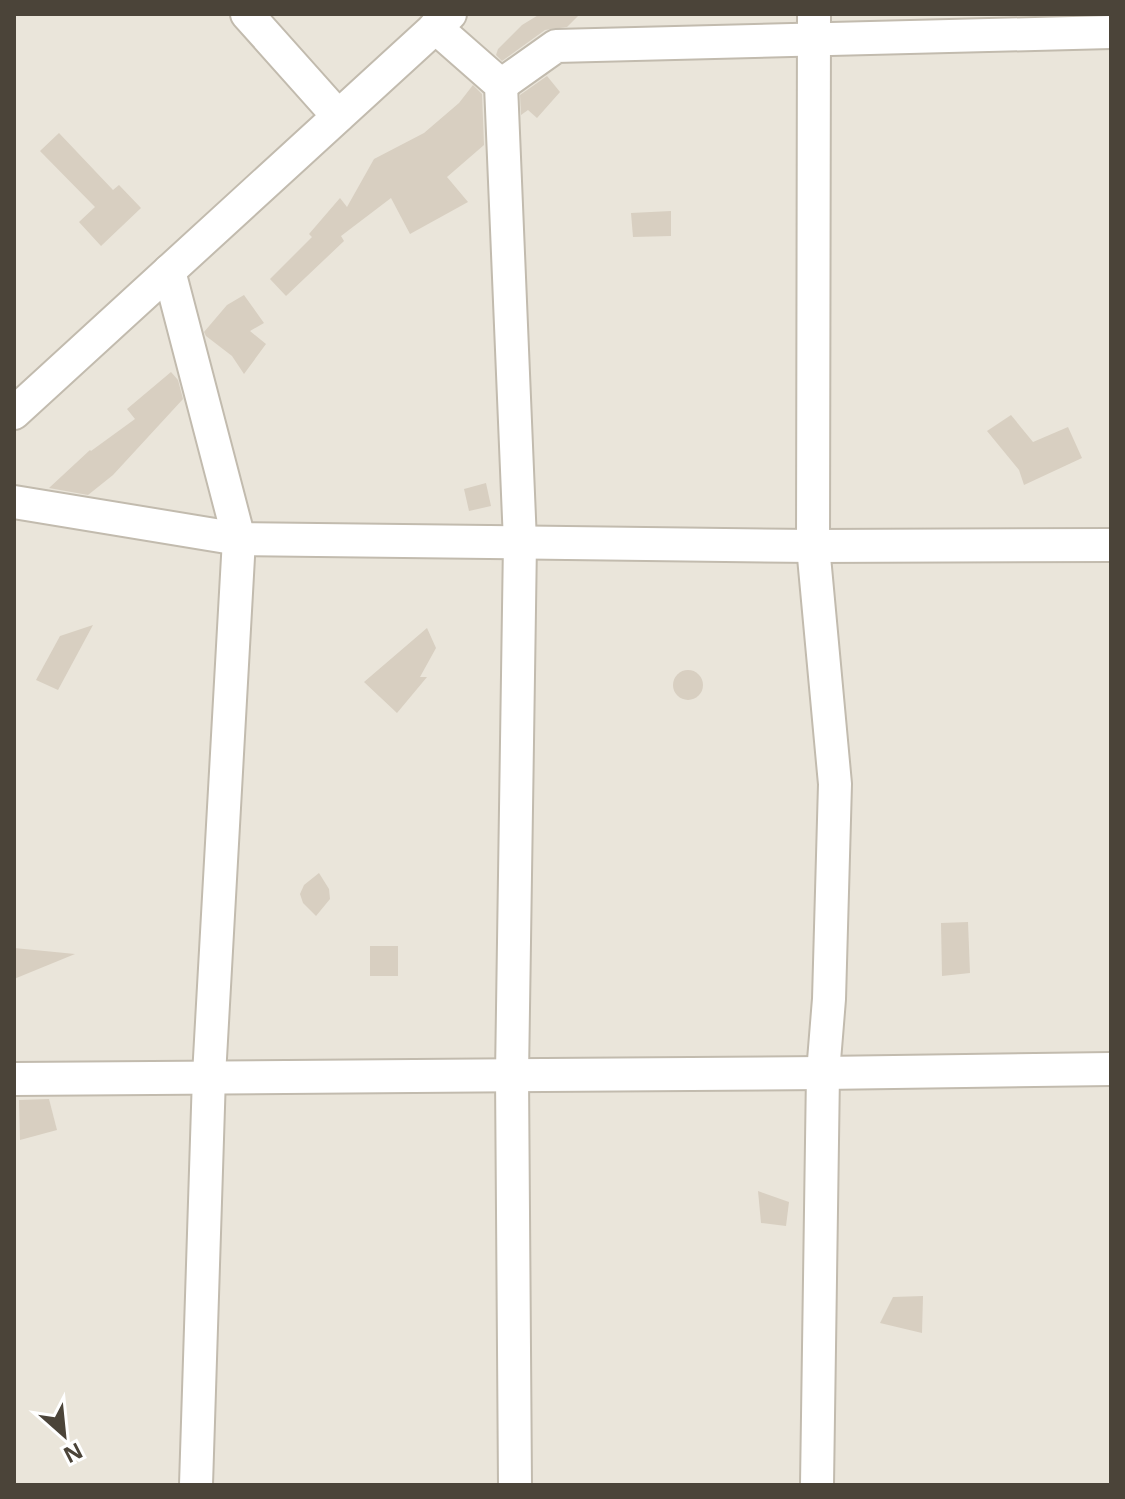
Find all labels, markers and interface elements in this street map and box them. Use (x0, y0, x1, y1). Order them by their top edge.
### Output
north arrow (24, 1395, 104, 1475)
text: N (59, 1436, 88, 1471)

